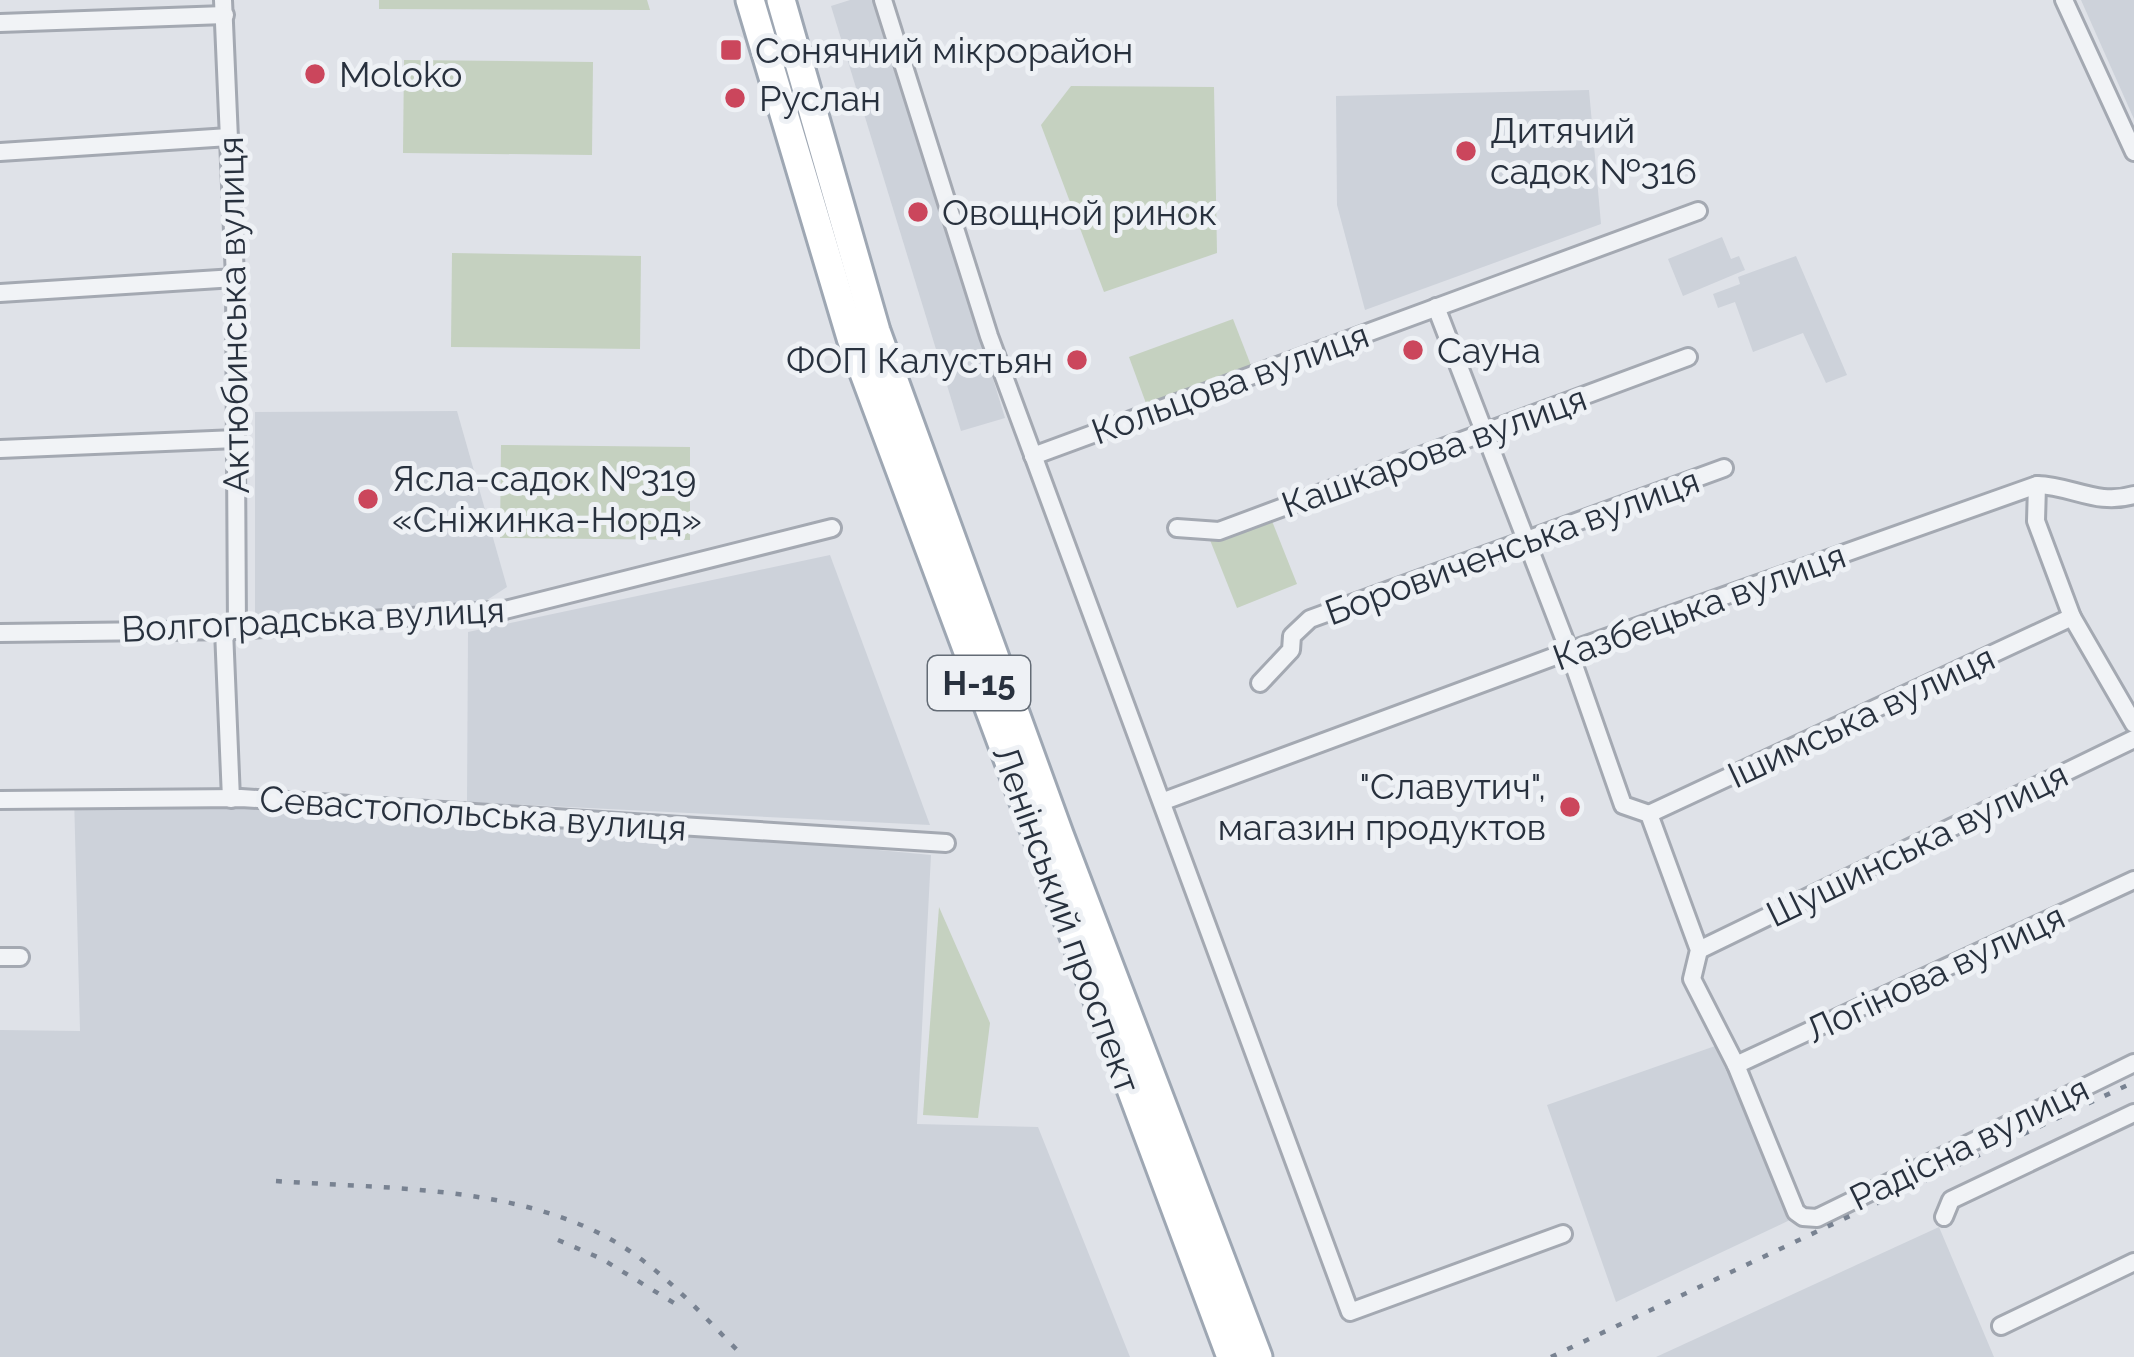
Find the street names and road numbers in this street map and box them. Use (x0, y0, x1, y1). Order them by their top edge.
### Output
street label: Актюбинська вулиця (209, 136, 257, 494)
street label: Кольцова вулиця (1086, 313, 1374, 453)
street label: Кашкарова вулиця (1276, 376, 1592, 526)
street label: Боровиченська вулиця (1319, 459, 1705, 633)
street label: Казбецька вулиця (1547, 534, 1851, 678)
street label: Волгоградська вулиця (120, 588, 506, 650)
street label: Ішимська вулиця (1721, 636, 2001, 796)
road number: Н-15 (928, 656, 1030, 710)
street label: Ленінський проспект (985, 740, 1149, 1098)
street label: Шушинська вулиця (1760, 753, 2074, 935)
street label: Севастопольська вулиця (258, 777, 688, 849)
street label: Логінова вулиця (1799, 895, 2071, 1051)
street label: Радісна вулиця (1843, 1067, 2095, 1219)

